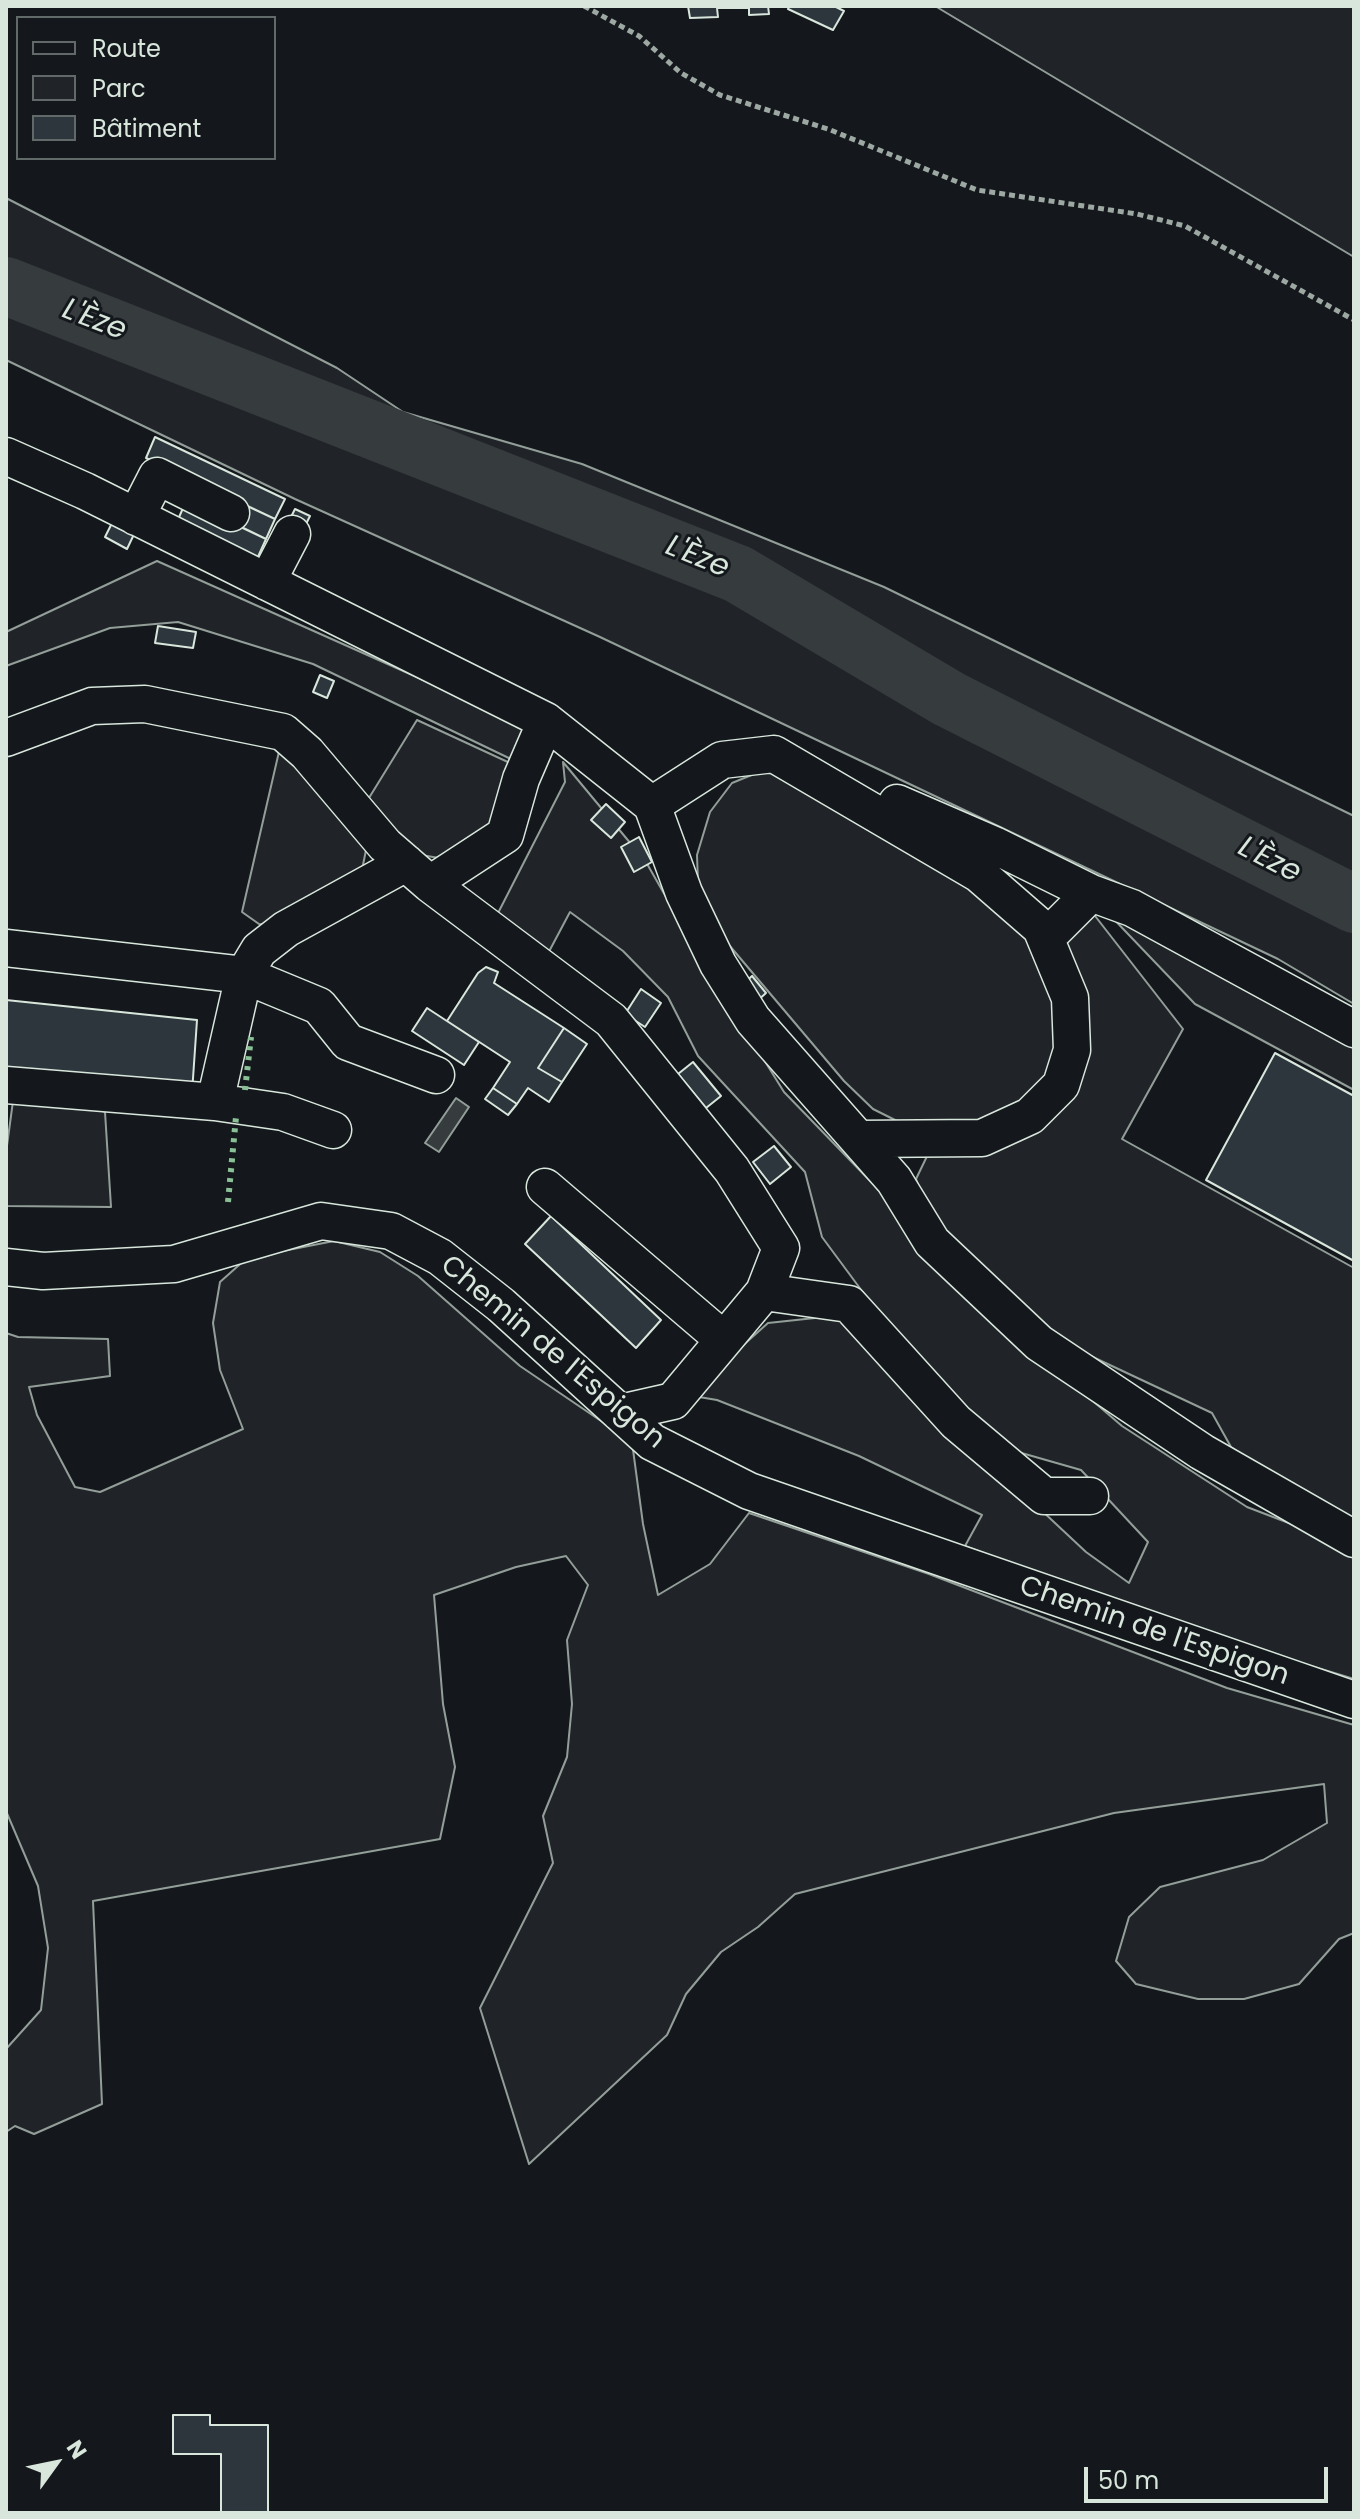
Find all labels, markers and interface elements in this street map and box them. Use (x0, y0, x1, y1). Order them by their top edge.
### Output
legend (16, 16, 276, 160)
text: Route (92, 32, 161, 65)
text: Parc (92, 72, 146, 105)
text: Bâtiment (92, 112, 201, 145)
water label: L'Èze (57, 292, 131, 350)
water label: L'Èze (660, 529, 734, 587)
water label: L'Èze (1232, 830, 1306, 892)
street label: Chemin de l'Espigon (433, 1249, 671, 1457)
street label: Chemin de l'Espigon (1015, 1570, 1293, 1694)
north arrow (16, 2423, 96, 2503)
text: N (59, 2434, 94, 2465)
scale bar (1088, 2451, 1332, 2501)
text: 50 m (1098, 2464, 1159, 2497)

